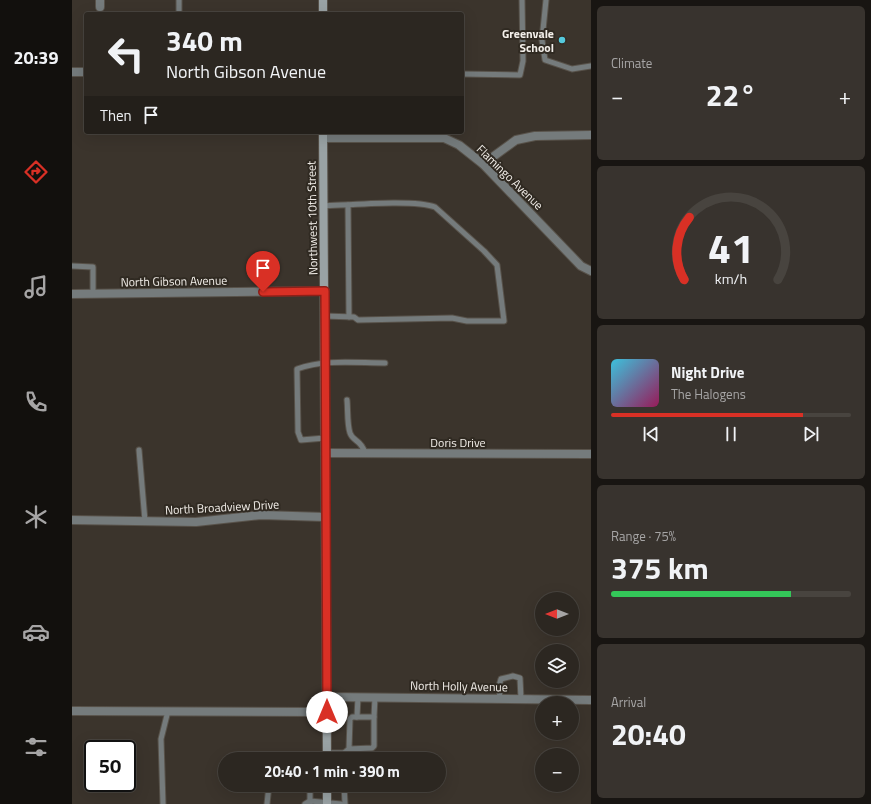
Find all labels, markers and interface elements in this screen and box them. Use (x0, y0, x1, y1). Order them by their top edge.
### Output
text: 340 m (166, 19, 243, 62)
place label: Greenvale School (502, 24, 554, 57)
icon: left (100, 28, 152, 80)
marker: Greenvale School (557, 35, 567, 45)
text: 20:39 (14, 44, 58, 71)
text: Climate (611, 53, 652, 73)
text: North Gibson Avenue (166, 58, 326, 85)
text: 22° (706, 72, 756, 118)
text: − (611, 79, 623, 113)
text: + (839, 79, 851, 113)
text: Then (100, 104, 132, 127)
icon: arrive (140, 104, 162, 126)
street label: Flamingo Avenue (472, 140, 548, 214)
icon: directions (22, 158, 50, 186)
street label: Northwest 10th Street (301, 160, 322, 275)
text: 41 (708, 216, 754, 279)
pin (246, 251, 280, 292)
icon: arrive (252, 257, 274, 279)
text: km/h (715, 268, 747, 290)
street label: North Gibson Avenue (120, 271, 228, 291)
icon: music (22, 273, 50, 301)
text: Night Drive (671, 361, 744, 384)
text: The Halogens (671, 384, 746, 404)
icon: phone (22, 388, 50, 416)
icon: previous (640, 423, 662, 445)
icon: pause (720, 423, 742, 445)
icon: next (800, 423, 822, 445)
street label: Doris Drive (430, 433, 486, 452)
street label: North Broadview Drive (164, 495, 280, 519)
icon: climate (22, 503, 50, 531)
text: Range · 75% (611, 526, 676, 546)
text: 375 km (611, 545, 709, 591)
north arrow (535, 592, 579, 636)
map controls (535, 592, 579, 792)
icon: car (22, 618, 50, 646)
button: layers (535, 644, 579, 688)
street label: North Holly Avenue (410, 676, 508, 696)
position arrow (306, 691, 348, 733)
text: Arrival (611, 692, 646, 712)
button: + (535, 696, 579, 740)
text: 20:40 (611, 711, 686, 757)
icon: filters (22, 733, 50, 761)
speed limit sign: 50 (84, 740, 136, 792)
button: − (535, 748, 579, 792)
text: 20:40 · 1 min · 390 m (264, 760, 400, 783)

